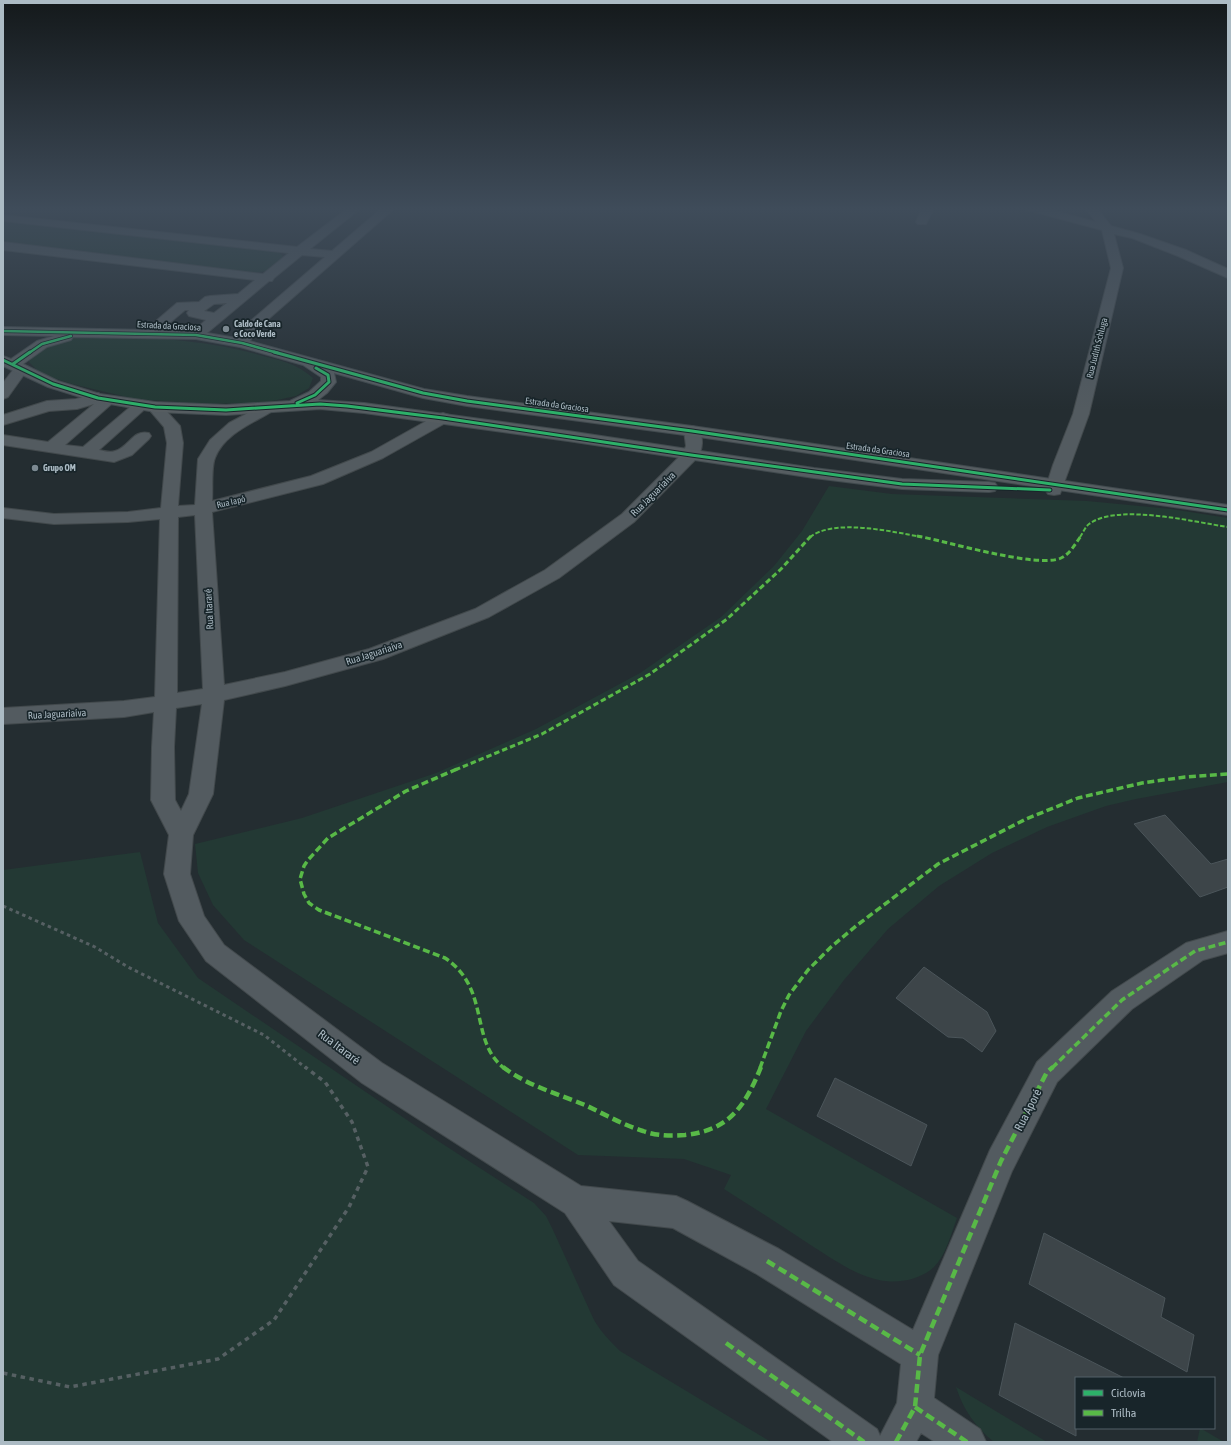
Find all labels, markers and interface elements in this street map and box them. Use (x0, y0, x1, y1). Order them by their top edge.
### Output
street label: Rua Judith Schluga (1085, 317, 1109, 379)
street label: Estrada da Graciosa (137, 319, 201, 333)
place label: Caldo de Cana e Coco Verde (234, 319, 281, 339)
marker: Caldo de Cana e Coco Verde (221, 324, 231, 334)
street label: Estrada da Graciosa (525, 396, 589, 414)
street label: Estrada da Graciosa (846, 441, 910, 459)
marker: Grupo OM (30, 463, 40, 473)
place label: Grupo OM (43, 463, 76, 473)
street label: Rua Jaguariaíva (628, 469, 678, 519)
street label: Rua Iapó (216, 494, 246, 510)
street label: Rua Itararé (202, 588, 216, 630)
street label: Rua Jaguariaíva (345, 639, 404, 667)
street label: Rua Jaguariaíva (28, 707, 87, 721)
street label: Rua Itararé (315, 1027, 363, 1067)
street label: Rua Aporé (1011, 1087, 1045, 1133)
legend (1075, 1377, 1215, 1429)
text: Ciclovia (1111, 1386, 1145, 1400)
text: Trilha (1111, 1406, 1136, 1420)

